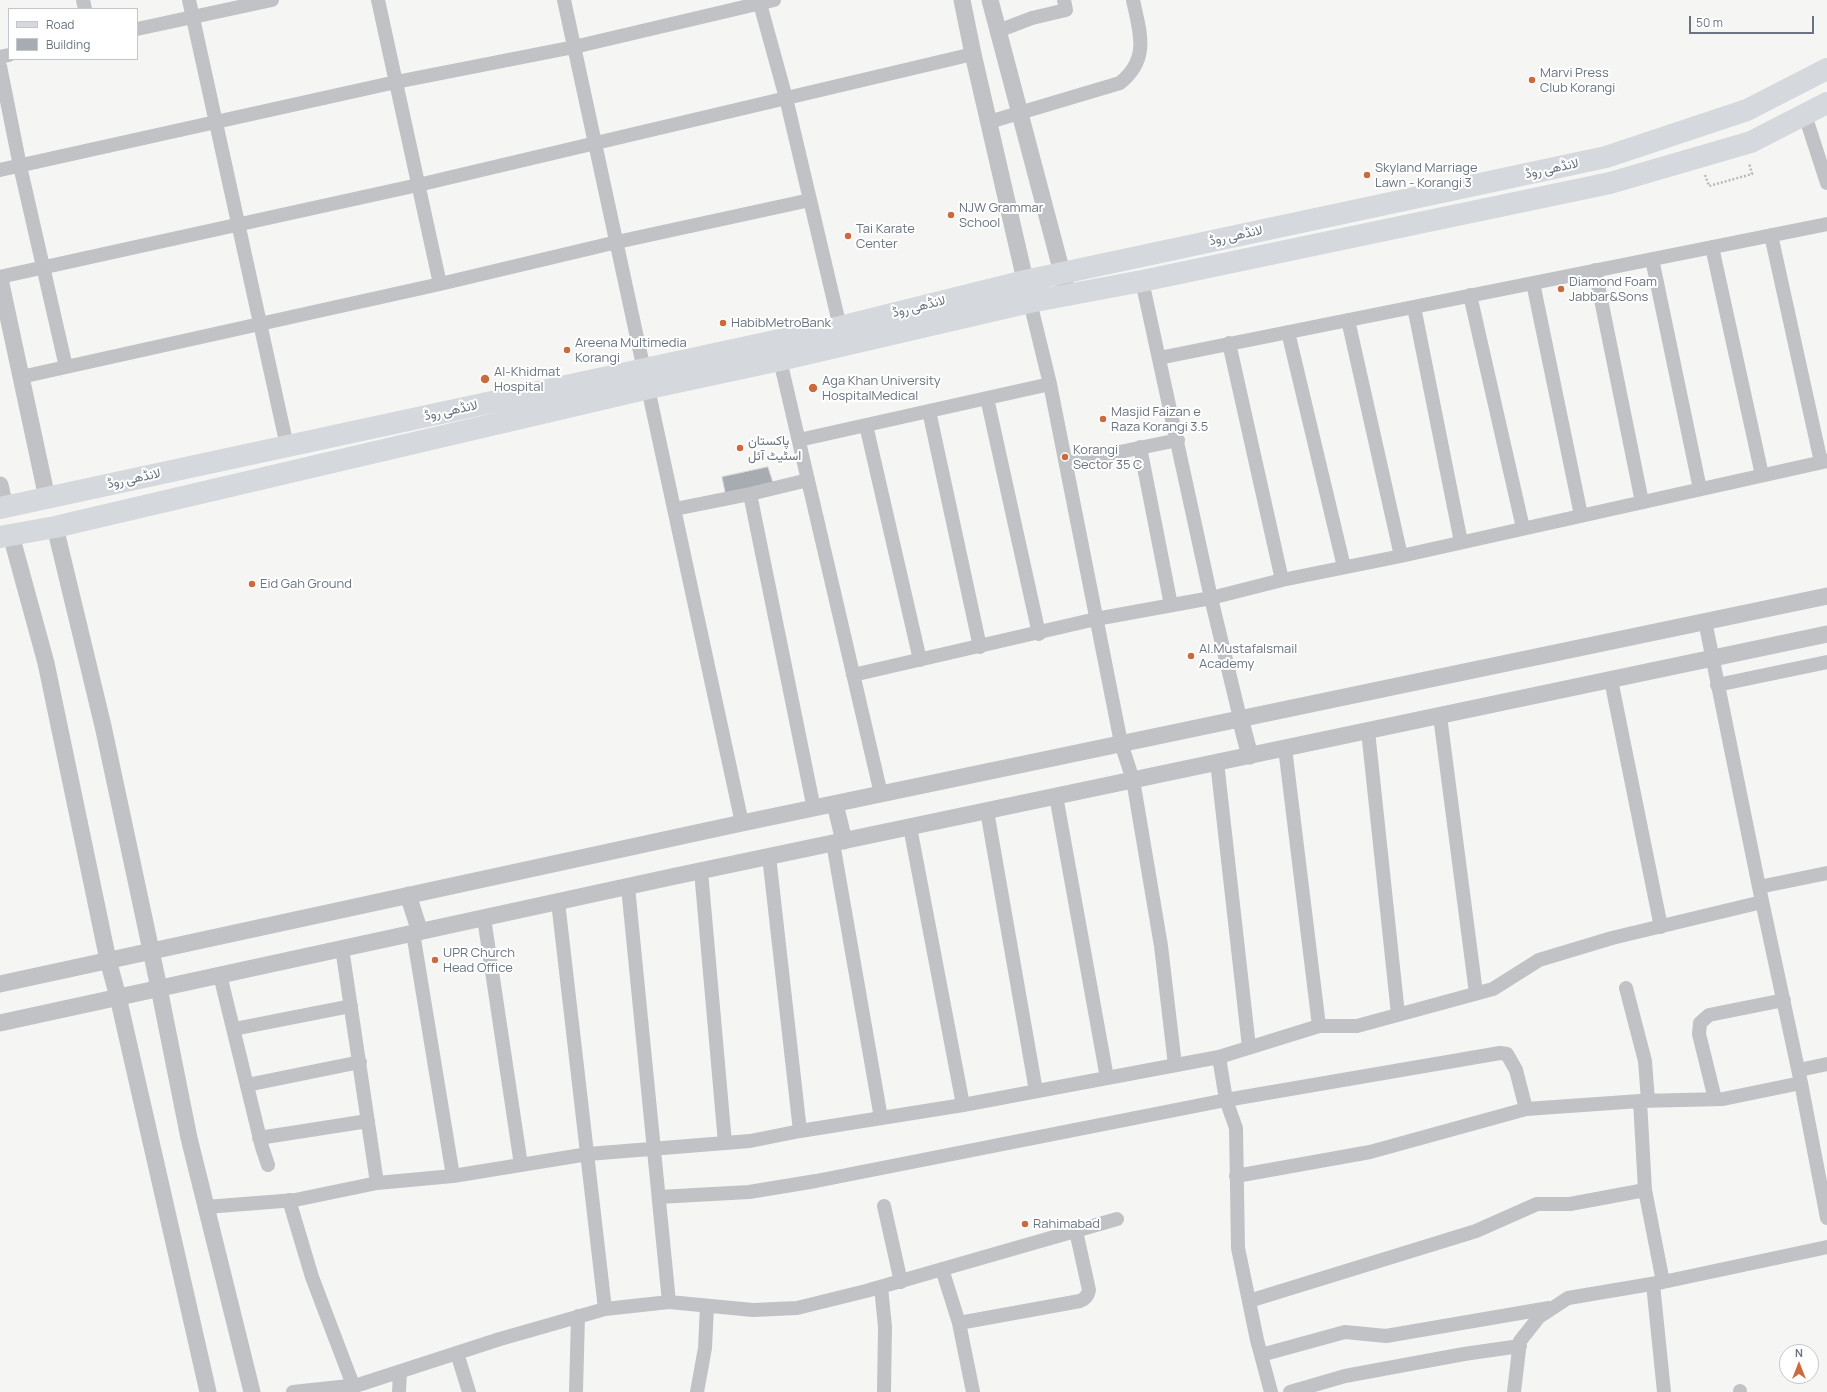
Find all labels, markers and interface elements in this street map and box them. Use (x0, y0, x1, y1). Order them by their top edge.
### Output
legend (8, 8, 138, 60)
scale bar (1691, 8, 1816, 34)
text: 50 m (1696, 14, 1723, 31)
text: Road (46, 16, 74, 33)
text: Building (46, 36, 90, 53)
place label: Marvi Press Club Korangi (1540, 65, 1615, 96)
marker: Marvi Press Club Korangi (1527, 75, 1537, 85)
street label: لانڈھی روڈ (1524, 156, 1580, 182)
place label: Skyland Marriage Lawn - Korangi 3 (1375, 160, 1478, 191)
marker: Skyland Marriage Lawn - Korangi 3 (1362, 170, 1372, 180)
place label: NJW Grammar School (959, 200, 1043, 231)
marker: NJW Grammar School (946, 210, 956, 220)
place label: Tai Karate Center (856, 221, 915, 252)
street label: لانڈھی روڈ (1208, 223, 1264, 249)
marker: Tai Karate Center (843, 231, 853, 241)
place label: Diamond Foam Jabbar&Sons (1569, 274, 1657, 305)
marker: Diamond Foam Jabbar&Sons (1556, 284, 1566, 294)
street label: لانڈھی روڈ (891, 293, 947, 321)
place label: HabibMetroBank (731, 315, 831, 331)
marker: HabibMetroBank (718, 318, 728, 328)
place label: Areena Multimedia Korangi (575, 335, 687, 366)
marker: Areena Multimedia Korangi (562, 345, 572, 355)
place label: Al-Khidmat Hospital (494, 364, 560, 395)
marker: Al-Khidmat Hospital (479, 373, 491, 385)
place label: Aga Khan University HospitalMedical (822, 373, 941, 404)
marker: Aga Khan University HospitalMedical (807, 382, 819, 394)
street label: لانڈھی روڈ (423, 398, 479, 424)
place label: Masjid Faizan e Raza Korangi 3.5 (1111, 404, 1208, 435)
marker: Masjid Faizan e Raza Korangi 3.5 (1098, 414, 1108, 424)
place label: پاکستان اسٹیٹ آئل (748, 433, 801, 464)
place label: Korangi Sector 35 C (1073, 442, 1142, 473)
marker: پاکستان اسٹیٹ آئل (735, 443, 745, 453)
marker: Korangi Sector 35 C (1060, 452, 1070, 462)
street label: لانڈھی روڈ (106, 466, 162, 492)
place label: Eid Gah Ground (260, 576, 352, 592)
marker: Eid Gah Ground (247, 579, 257, 589)
place label: Al.MustafaIsmail Academy (1199, 641, 1297, 672)
marker: Al.MustafaIsmail Academy (1186, 651, 1196, 661)
place label: UPR Church Head Office (443, 945, 515, 976)
marker: UPR Church Head Office (430, 955, 440, 965)
place label: Rahimabad (1033, 1216, 1100, 1232)
marker: Rahimabad (1020, 1219, 1030, 1229)
north arrow (1779, 1344, 1819, 1384)
text: N (1795, 1345, 1803, 1360)

